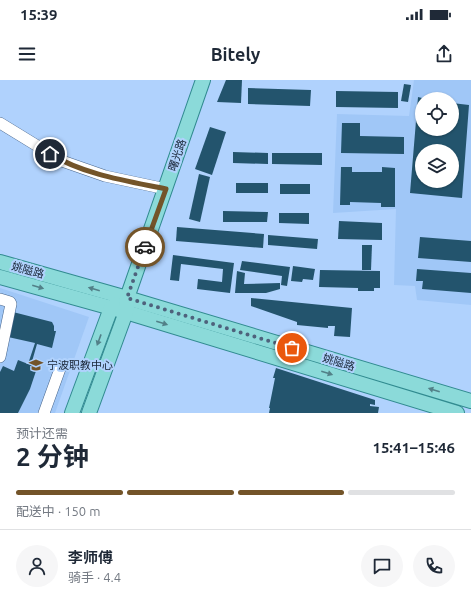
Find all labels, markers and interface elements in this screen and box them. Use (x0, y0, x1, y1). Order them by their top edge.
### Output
text: 15:39 (20, 6, 58, 23)
icon: menu (16, 43, 38, 65)
icon: share (433, 43, 455, 65)
text: Bitely (211, 44, 260, 64)
map controls (415, 92, 459, 188)
button: locate (415, 92, 459, 136)
pin (33, 137, 67, 171)
street label: 曙光路 (166, 137, 188, 173)
icon: home (39, 143, 61, 165)
button: layers (415, 144, 459, 188)
courier (125, 227, 165, 267)
icon: car (134, 236, 156, 258)
street label: 姚隘路 (10, 260, 46, 280)
one-way arrow (32, 284, 44, 290)
one-way arrow (88, 286, 100, 292)
one-way arrow (157, 320, 169, 326)
pin (275, 331, 309, 365)
one-way arrow (96, 334, 102, 346)
icon: bag (281, 337, 303, 359)
street label: 姚隘路 (321, 351, 357, 373)
school or university icon: 宁波职教中心 (28, 357, 44, 373)
place label: 宁波职教中心 (47, 359, 113, 371)
one-way arrow (321, 370, 333, 376)
one-way arrow (427, 387, 439, 393)
text: 预计还需 (16, 426, 68, 440)
text: 15:41–15:46 (372, 439, 455, 456)
text: 2 分钟 (16, 442, 89, 471)
text: 配送中 · 150 m (16, 504, 100, 518)
button: person (16, 545, 58, 587)
button: chat (361, 545, 403, 587)
button: phone (413, 545, 455, 587)
text: 李师傅 (68, 549, 113, 566)
text: 骑手 · 4.4 (68, 570, 121, 584)

